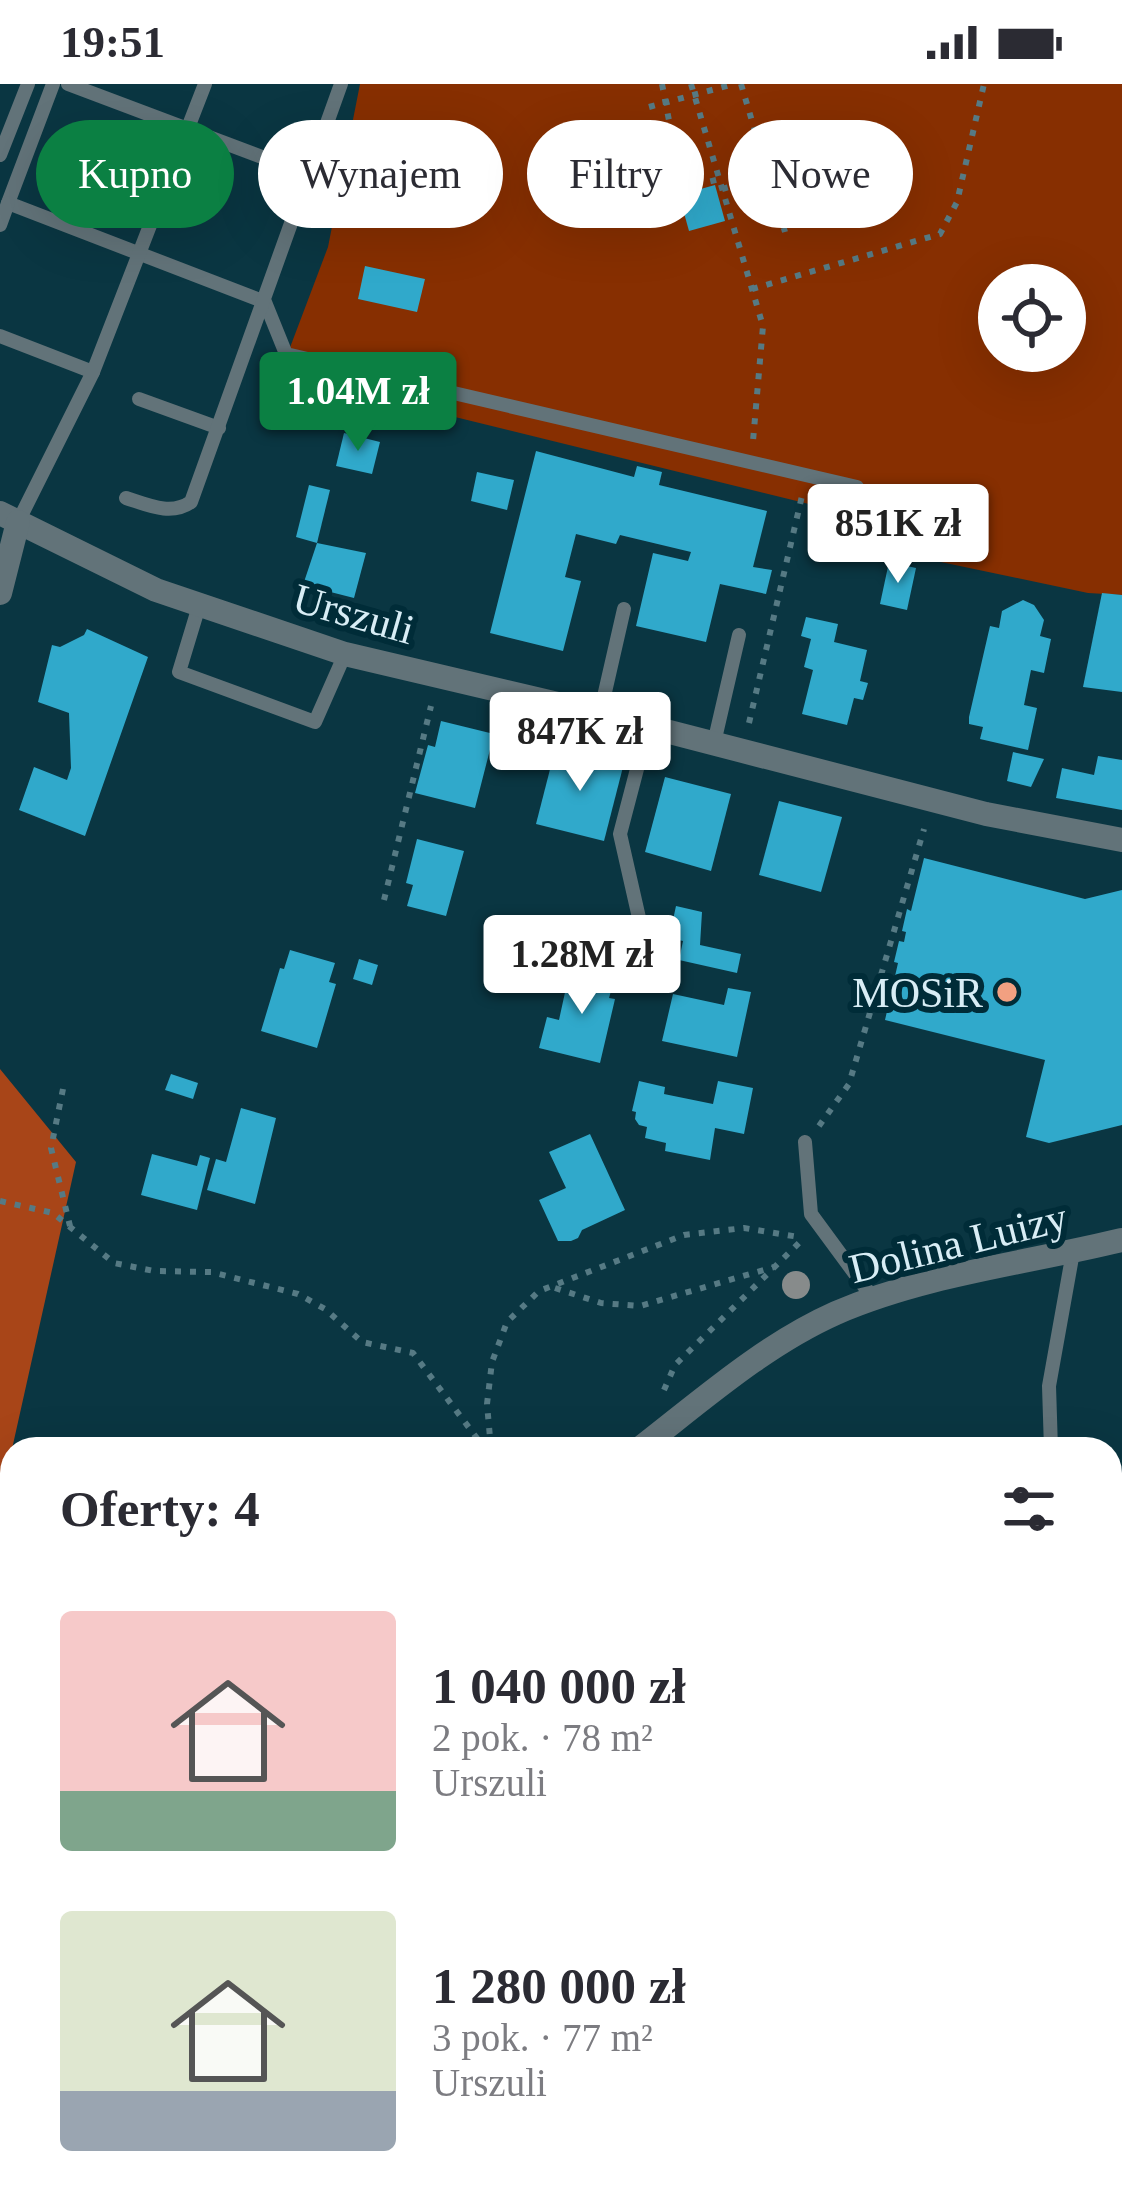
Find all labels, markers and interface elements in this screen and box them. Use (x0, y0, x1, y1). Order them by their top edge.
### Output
text: 19:51 (60, 17, 165, 67)
chip: Kupno (36, 120, 234, 228)
chip: Wynajem (258, 120, 503, 228)
chip: Filtry (527, 120, 704, 228)
chip: Nowe (728, 120, 913, 228)
map controls (978, 264, 1086, 372)
button: locate (978, 264, 1086, 372)
pin: 1.04M zł (234, 352, 482, 454)
text: 1.04M zł (287, 369, 429, 412)
pin: 851K zł (787, 484, 1009, 586)
text: 851K zł (835, 501, 961, 544)
street label: Urszuli (288, 575, 419, 653)
pin: 847K zł (469, 692, 691, 794)
text: 847K zł (517, 709, 643, 752)
pin: 1.28M zł (458, 915, 706, 1017)
text: 1.28M zł (511, 932, 653, 975)
place label: MOSiR (852, 970, 983, 1016)
marker: MOSiR (994, 979, 1020, 1005)
street label: Dolina Luizy (845, 1194, 1072, 1292)
icon: filters (996, 1476, 1062, 1542)
text: Oferty: 4 (60, 1481, 260, 1537)
text: 1 040 000 zł (432, 1658, 686, 1714)
icon: home (156, 1659, 300, 1803)
text: 2 pok. · 78 m² (432, 1716, 653, 1759)
text: Urszuli (432, 1761, 547, 1804)
text: 1 280 000 zł (432, 1958, 686, 2014)
icon: home (156, 1959, 300, 2103)
text: 3 pok. · 77 m² (432, 2016, 653, 2059)
text: Urszuli (432, 2061, 547, 2104)

